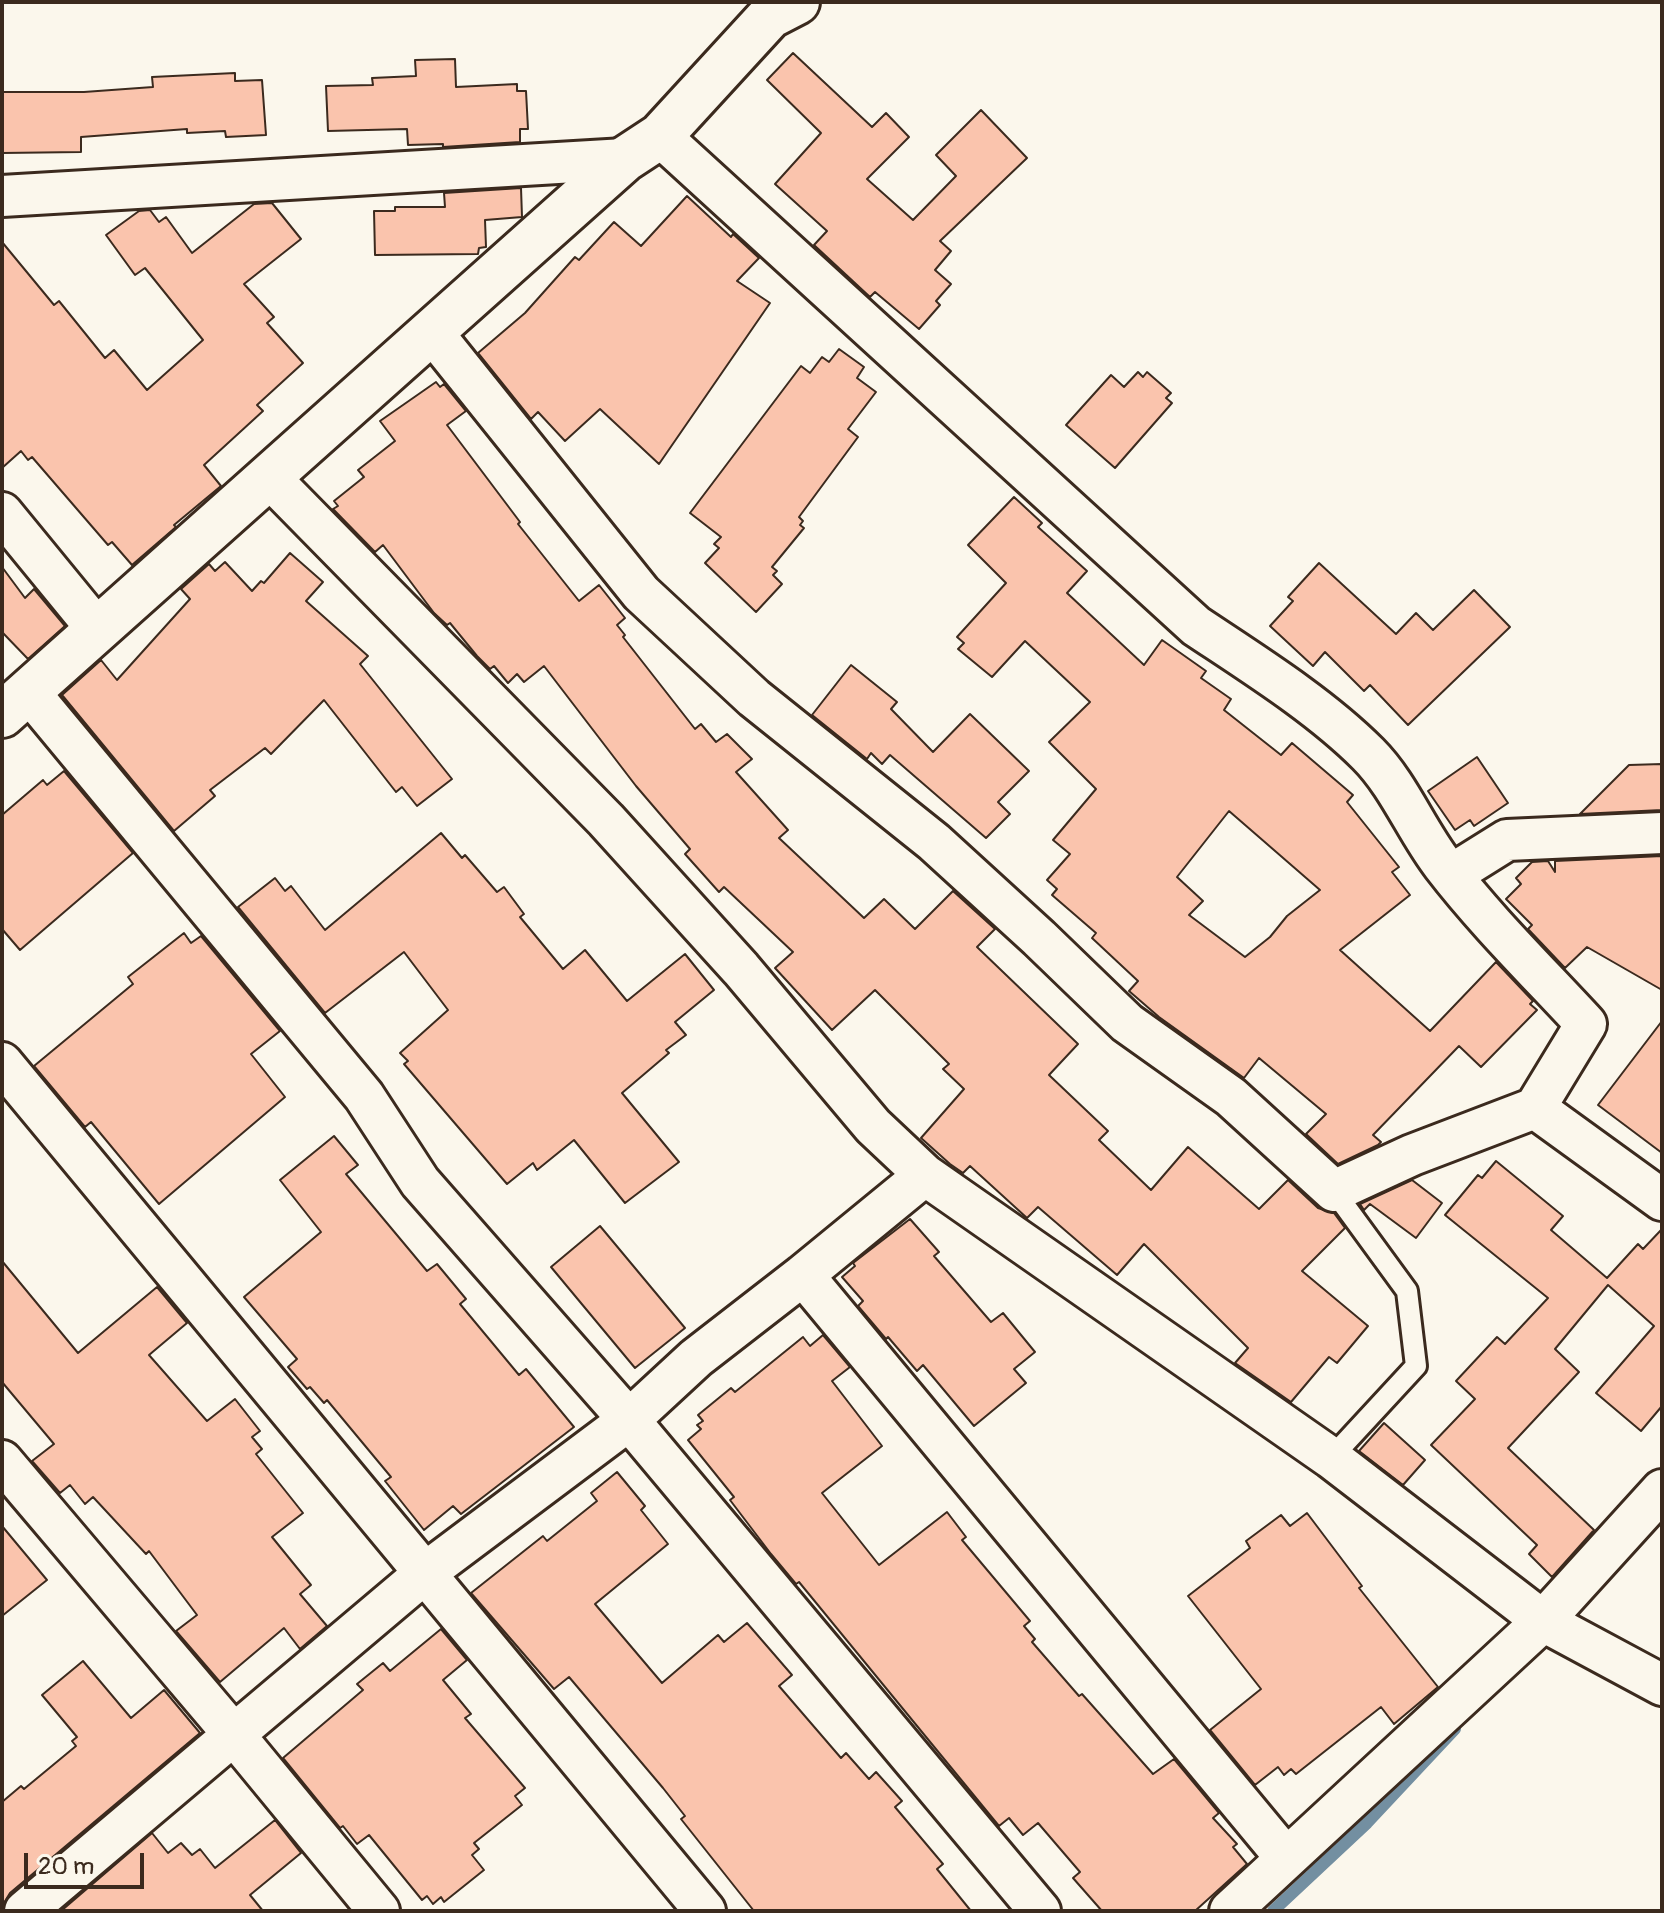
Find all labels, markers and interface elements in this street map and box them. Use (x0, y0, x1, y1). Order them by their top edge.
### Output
scale bar (28, 1837, 148, 1887)
text: 20 m (38, 1852, 94, 1881)

